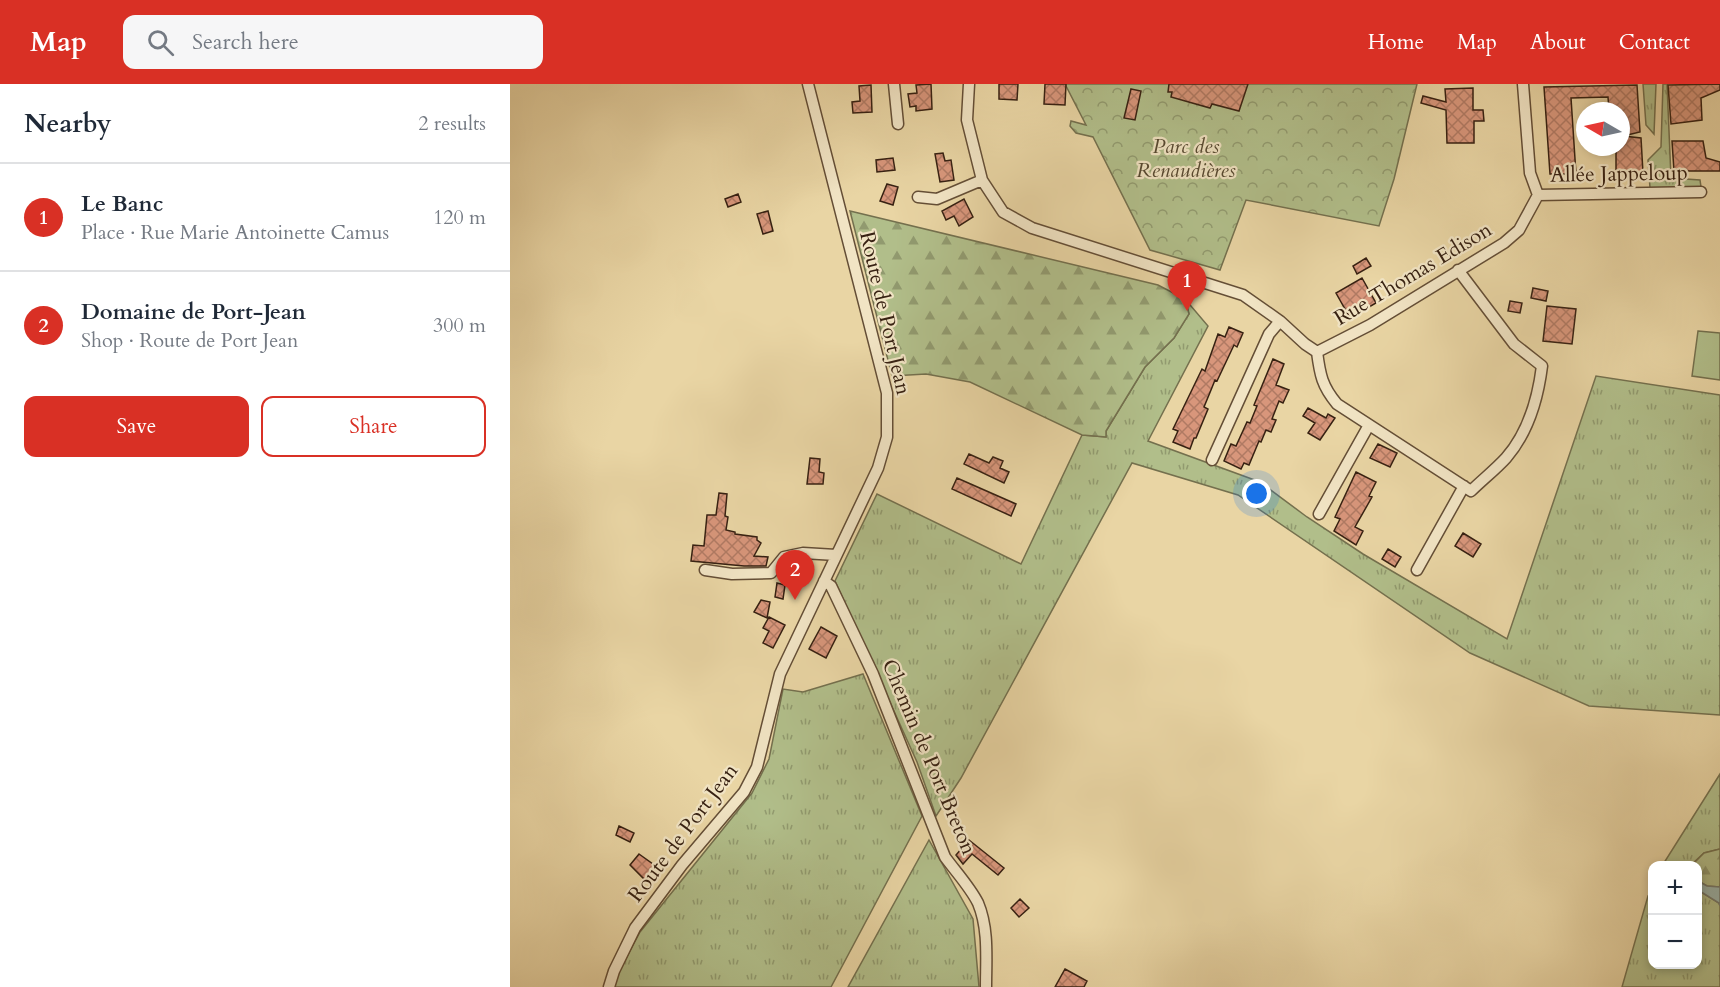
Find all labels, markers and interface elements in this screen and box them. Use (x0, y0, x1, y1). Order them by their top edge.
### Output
search box (123, 15, 543, 69)
text: Map (30, 23, 87, 61)
icon: search (144, 26, 177, 59)
text: Search here (192, 27, 299, 57)
text: Home (1368, 28, 1424, 57)
text: Map (1457, 28, 1497, 57)
text: About (1530, 28, 1586, 57)
text: Contact (1619, 28, 1690, 57)
north arrow (1576, 102, 1630, 156)
text: Nearby (24, 106, 112, 141)
text: 2 results (418, 110, 486, 137)
park label: Parc des Renaudières (1136, 132, 1236, 185)
street label: Allée Jappeloup (1550, 158, 1688, 190)
text: Le Banc (81, 189, 163, 219)
text: 1 (38, 204, 49, 231)
text: 120 m (433, 204, 486, 231)
street label: Rue Thomas Edison (1329, 215, 1497, 333)
text: Place · Rue Marie Antoinette Camus (81, 219, 389, 246)
street label: Route de Port Jean (852, 228, 918, 398)
pin: 1 (1168, 262, 1206, 311)
text: Domaine de Port-Jean (81, 297, 306, 327)
text: 2 (38, 312, 49, 339)
text: 300 m (433, 312, 486, 339)
text: Shop · Route de Port Jean (81, 327, 298, 354)
button: Save (24, 396, 249, 457)
button: Share (261, 396, 486, 457)
your location (1242, 479, 1271, 508)
pin: 2 (776, 550, 814, 600)
street label: Chemin de Port Breton (875, 655, 983, 859)
street label: Route de Port Jean (621, 758, 745, 908)
map controls (1648, 861, 1702, 969)
button: + (1648, 861, 1702, 915)
button: − (1648, 915, 1702, 969)

